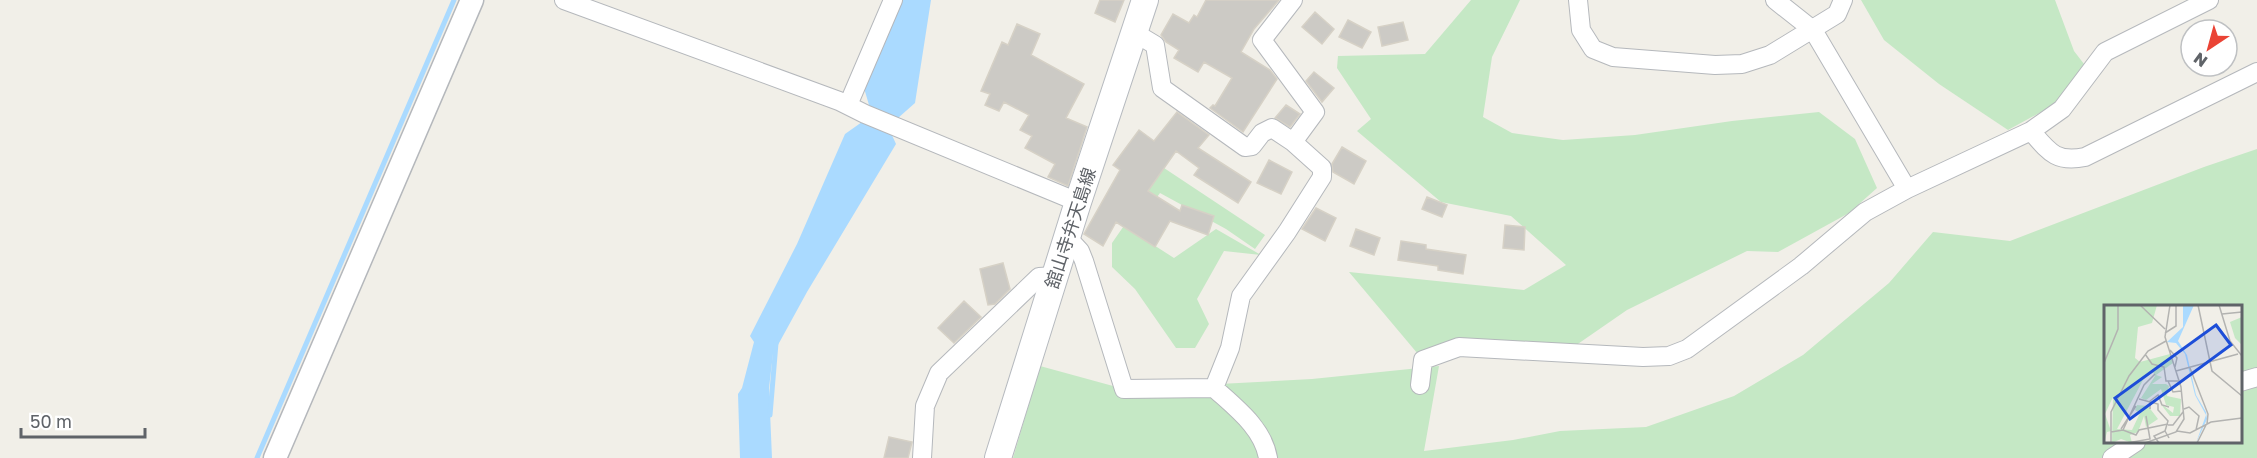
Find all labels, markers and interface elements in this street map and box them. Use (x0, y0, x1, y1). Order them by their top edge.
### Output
north arrow (2179, 18, 2239, 78)
text: N (2189, 48, 2211, 72)
street label: 舘山寺弁天島線 (1040, 165, 1100, 291)
inset map (2104, 305, 2242, 443)
scale bar (21, 401, 146, 439)
text: 50 m (30, 410, 72, 432)

